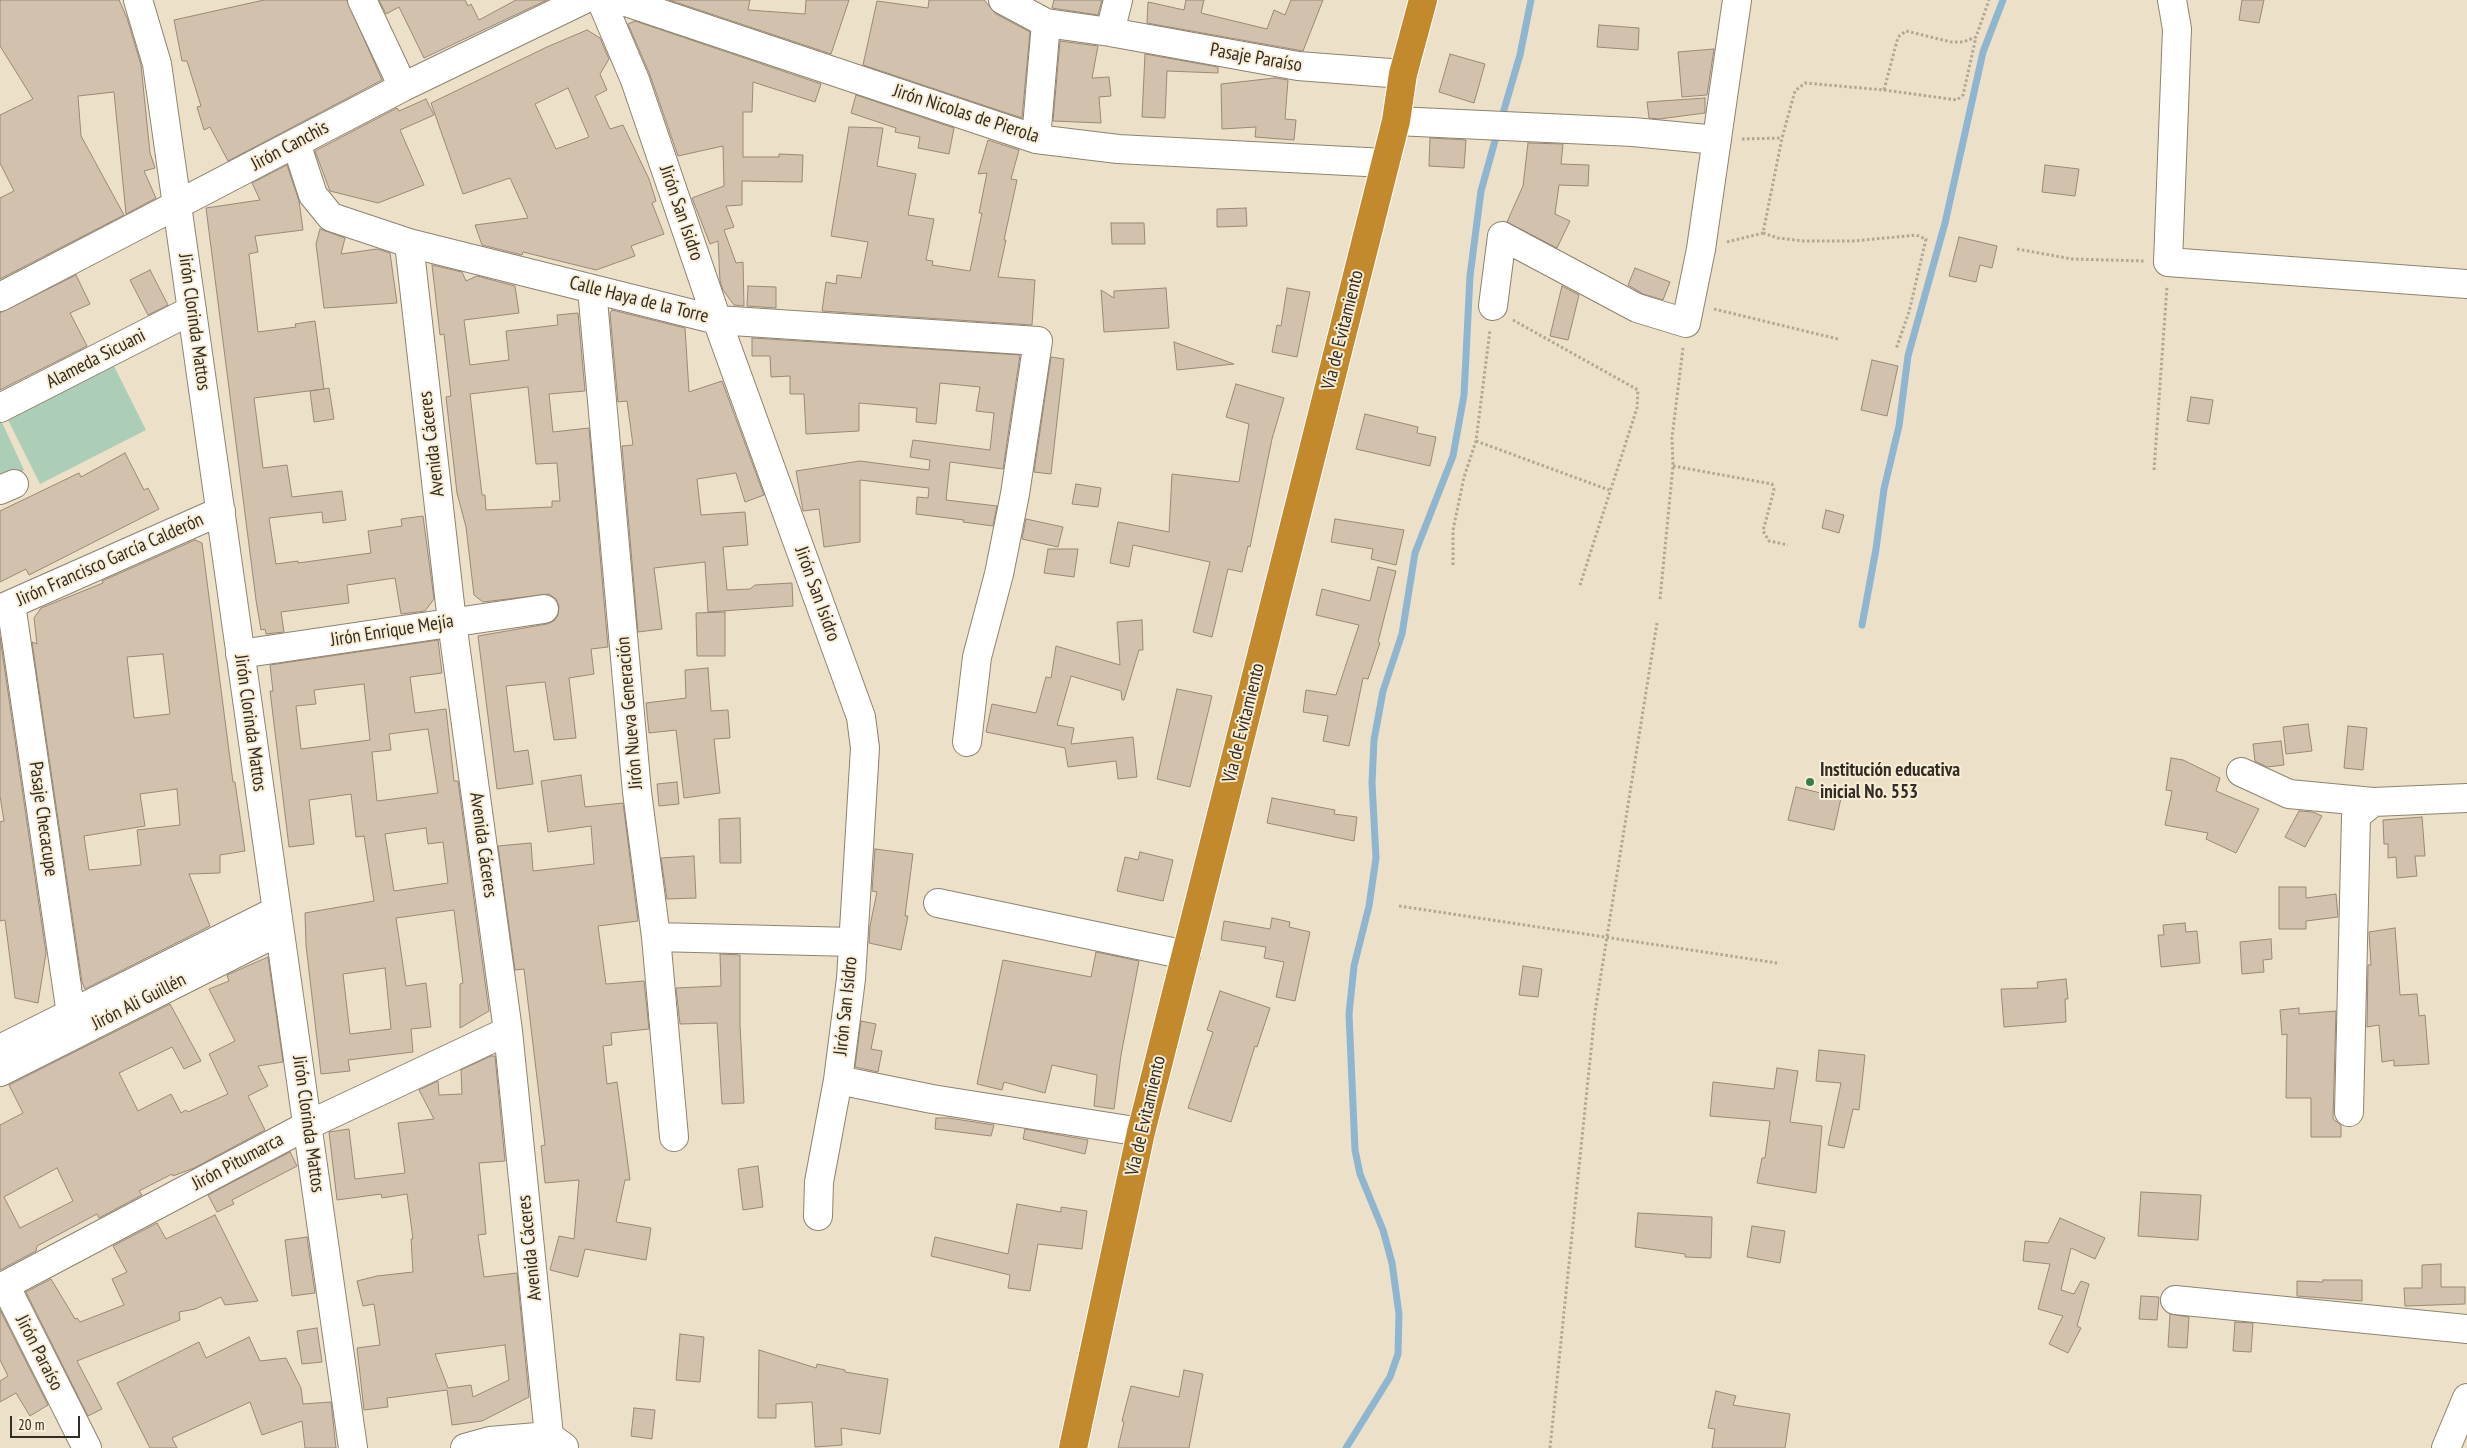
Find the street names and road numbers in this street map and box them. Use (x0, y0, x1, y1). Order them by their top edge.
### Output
street label: Pasaje Paraíso (1208, 39, 1304, 77)
street label: Jirón Nicolas de Pierola (890, 80, 1042, 148)
street label: Jirón Canchis (247, 116, 333, 176)
street label: Jirón San Isidro (654, 162, 708, 264)
street label: Jirón Clorinda Mattos (173, 252, 215, 392)
street label: Vía de Evitamiento (1317, 268, 1369, 392)
street label: Calle Haya de la Torre (567, 272, 711, 328)
street label: Alameda Sicuani (43, 324, 149, 394)
street label: Avenida Cáceres (414, 390, 450, 498)
street label: Jirón Francisco García Calderón (13, 508, 207, 612)
street label: Jirón San Isidro (789, 543, 845, 645)
street label: Jirón Enrique Mejía (329, 610, 455, 652)
street label: Jirón Nueva Generación (612, 636, 648, 790)
street label: Jirón Clorinda Mattos (229, 653, 271, 793)
street label: Vía de Evitamiento (1218, 661, 1270, 785)
street label: Pasaje Checacupe (24, 760, 62, 878)
street label: Avenida Cáceres (464, 791, 502, 899)
street label: Jirón San Isidro (829, 955, 863, 1057)
street label: Jirón Ali Guillén (88, 969, 190, 1035)
street label: Jirón Clorinda Mattos (287, 1054, 329, 1194)
street label: Vía de Evitamiento (1121, 1054, 1171, 1178)
street label: Jirón Pitumarca (188, 1128, 288, 1196)
street label: Avenida Cáceres (513, 1194, 547, 1302)
street label: Jirón Paraíso (10, 1311, 68, 1395)

